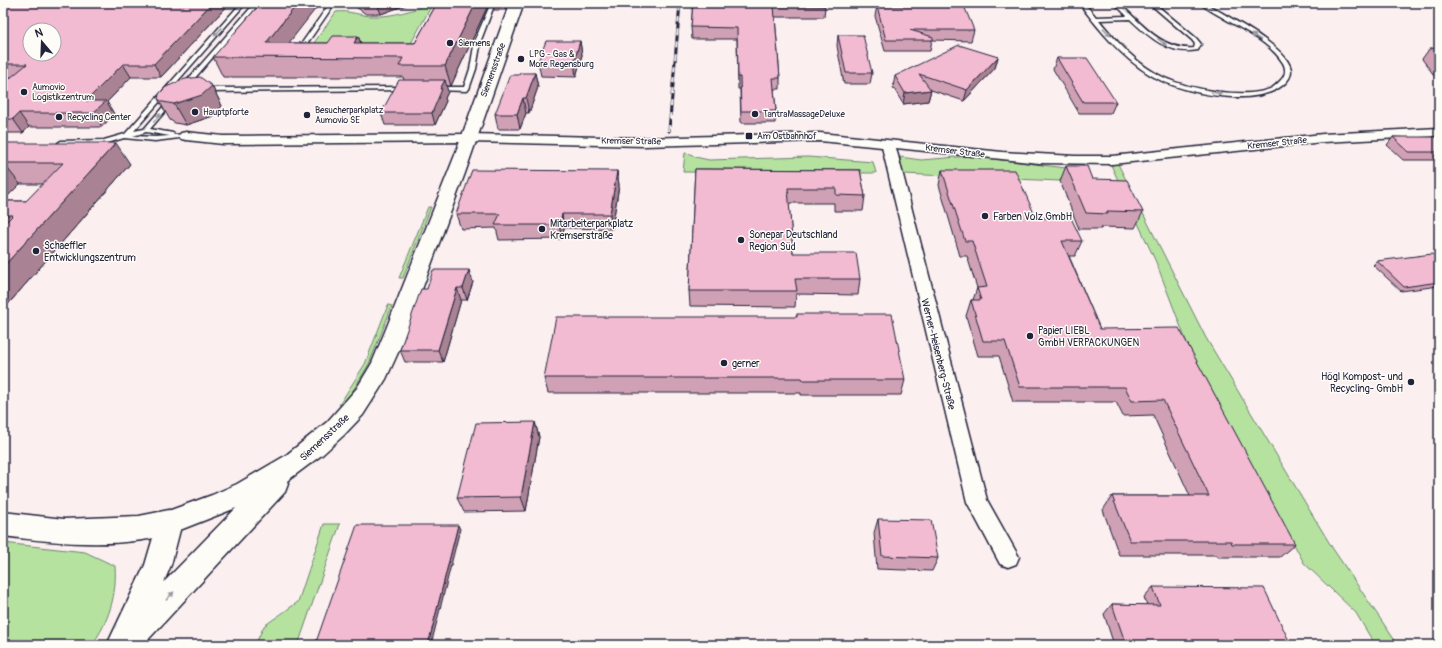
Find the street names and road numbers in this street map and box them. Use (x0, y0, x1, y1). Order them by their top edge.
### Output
street label: Siemensstraße (479, 41, 509, 99)
street label: Kremser Straße (601, 135, 662, 148)
street label: Kremser Straße (1247, 135, 1308, 152)
street label: Kremser Straße (925, 142, 986, 161)
street label: Werner-Heisenberg-Straße (918, 297, 958, 411)
street label: Siemensstraße (298, 412, 352, 464)

